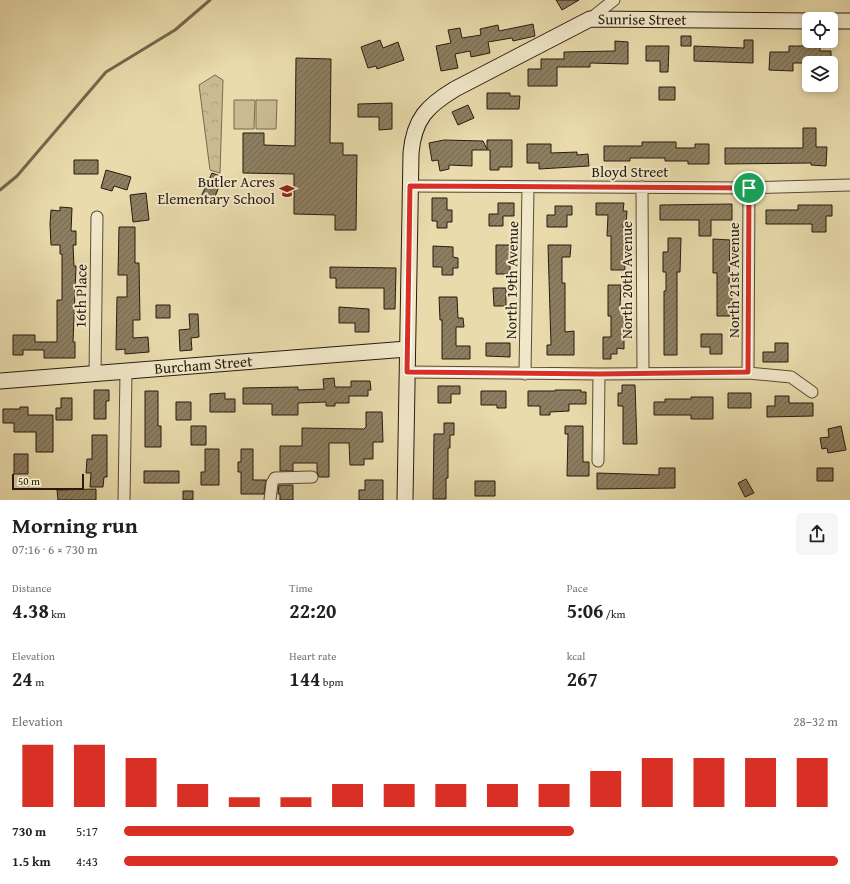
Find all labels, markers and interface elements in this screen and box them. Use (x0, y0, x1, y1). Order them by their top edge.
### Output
street label: Sunrise Street (598, 8, 687, 30)
map controls (802, 12, 838, 92)
button: locate (802, 12, 838, 48)
button: layers (802, 56, 838, 92)
street label: Bloyd Street (591, 161, 669, 182)
place label: Butler Acres Elementary School (157, 171, 275, 209)
pin (732, 171, 766, 205)
icon: arrive (738, 177, 760, 199)
school or university icon: Butler Acres Elementary School (278, 182, 296, 200)
street label: North 19th Avenue (500, 221, 523, 339)
street label: North 20th Avenue (616, 221, 637, 339)
street label: North 21st Avenue (723, 222, 744, 338)
street label: 16th Place (69, 264, 92, 328)
street label: Burcham Street (154, 350, 254, 379)
scale bar (12, 472, 84, 491)
text: 50 m (18, 473, 40, 489)
text: Morning run (12, 509, 138, 541)
button: share (796, 513, 838, 555)
text: 07:16 · 6 × 730 m (12, 540, 98, 559)
text: Distance (12, 580, 51, 596)
text: Time (289, 580, 313, 596)
text: Pace (567, 580, 588, 596)
text: 4.38 (12, 596, 49, 625)
text: 22:20 (289, 596, 336, 625)
text: 5:06 (567, 596, 603, 625)
text: km (49, 606, 66, 622)
text: /km (603, 606, 626, 622)
text: Elevation (12, 648, 55, 664)
text: Heart rate (289, 648, 337, 664)
text: kcal (567, 648, 585, 664)
text: 24 (12, 664, 33, 693)
text: 144 (289, 664, 320, 693)
text: 267 (567, 664, 598, 693)
text: m (33, 674, 44, 690)
text: bpm (320, 674, 343, 690)
text: Elevation (12, 712, 63, 731)
text: 28–32 m (793, 712, 838, 731)
text: 730 m (12, 822, 46, 841)
text: 5:17 (76, 822, 98, 841)
text: 1.5 km (12, 852, 51, 871)
text: 4:43 (76, 852, 98, 871)

